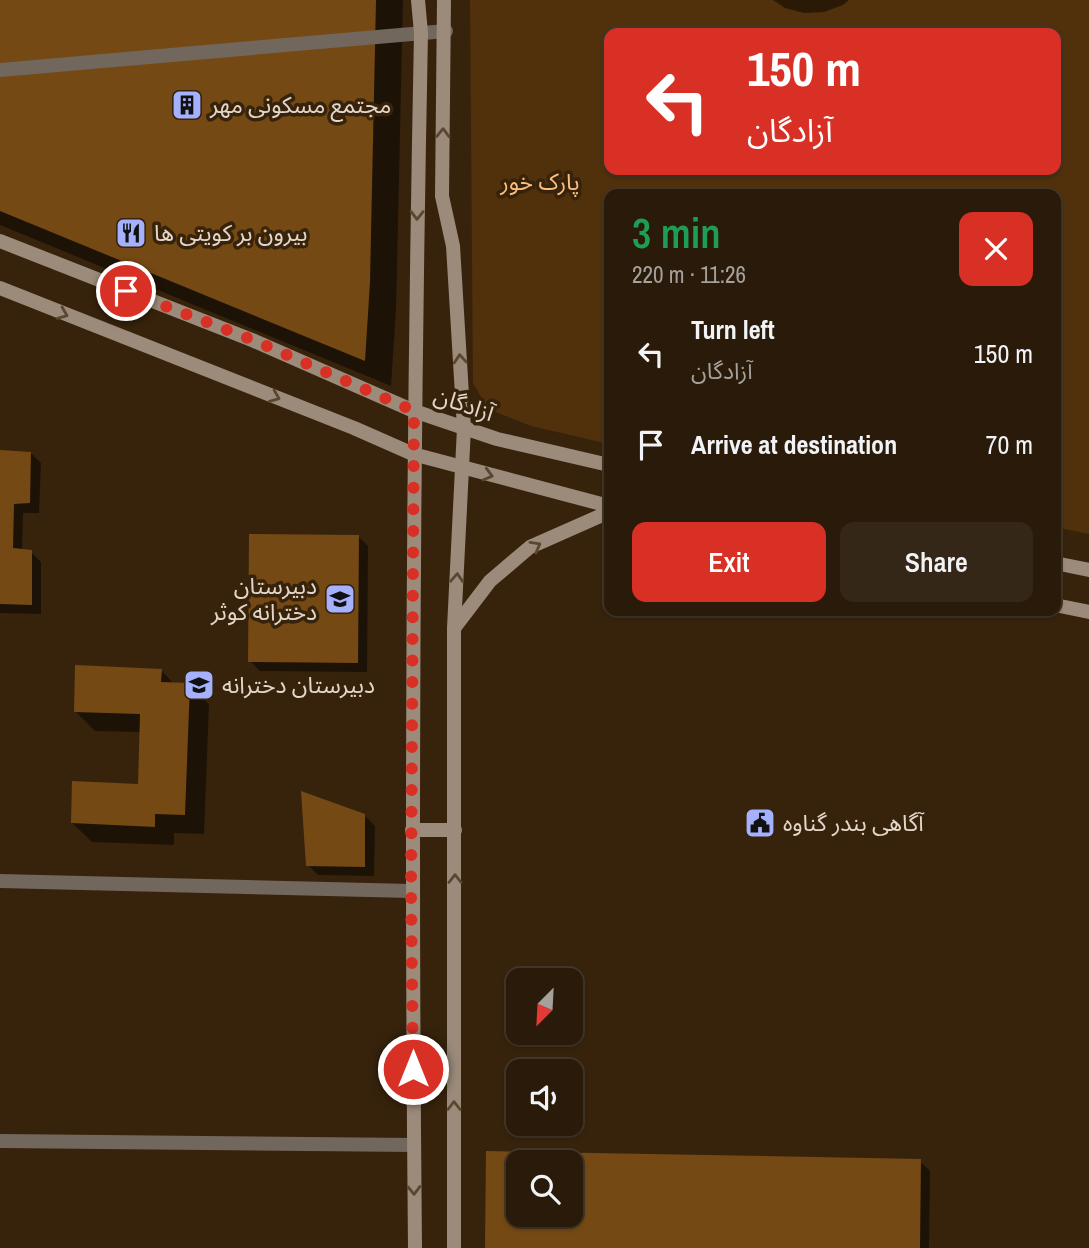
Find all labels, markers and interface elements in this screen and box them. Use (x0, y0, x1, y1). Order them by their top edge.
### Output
text: 150 m (747, 35, 861, 101)
icon: left (632, 56, 723, 147)
building icon: مجتمع مسکونی مهر (170, 88, 204, 122)
place label: مجتمع مسکونی مهر (209, 89, 391, 122)
text: آزادگان (747, 109, 833, 152)
one-way arrow (436, 128, 451, 139)
park label: پارک خور (499, 166, 580, 197)
text: 3 min (632, 205, 721, 261)
one-way arrow (409, 210, 425, 221)
button: close (959, 212, 1033, 286)
restaurant icon: بیرون بر کویتی ها (114, 216, 148, 250)
place label: بیرون بر کویتی ها (154, 217, 308, 248)
text: 220 m · 11:26 (632, 259, 746, 290)
pin (96, 261, 156, 321)
icon: arrive (107, 272, 145, 310)
one-way arrow (57, 305, 69, 319)
text: Turn left (691, 312, 775, 347)
icon: left (632, 335, 670, 373)
text: 150 m (974, 336, 1033, 371)
one-way arrow (453, 354, 468, 365)
text: آزادگان (691, 355, 753, 386)
street label: آزادگان (430, 379, 500, 429)
one-way arrow (269, 388, 281, 402)
icon: arrive (632, 426, 670, 464)
text: Arrive at destination (691, 427, 897, 462)
text: 70 m (986, 427, 1033, 462)
one-way arrow (482, 467, 494, 481)
button: Exit (632, 522, 826, 602)
button: Share (840, 522, 1033, 602)
one-way arrow (528, 541, 541, 554)
place label: دبیرستان دخترانه کوثر (210, 570, 317, 627)
one-way arrow (450, 572, 465, 583)
school or university icon: دبیرستان دخترانه کوثر (323, 582, 357, 616)
school or university icon: دبیرستان دخترانه (182, 668, 216, 702)
place label: دبیرستان دخترانه (222, 669, 375, 700)
public building icon: آگاهی بندر گناوه (743, 806, 777, 840)
place label: آگاهی بندر گناوه (783, 807, 925, 838)
one-way arrow (447, 873, 463, 884)
north arrow (506, 968, 583, 1045)
map controls (506, 968, 583, 1227)
position arrow (376, 1032, 450, 1106)
button: sound (506, 1059, 583, 1136)
one-way arrow (446, 1101, 462, 1111)
button: search (506, 1150, 583, 1227)
one-way arrow (407, 1184, 422, 1195)

